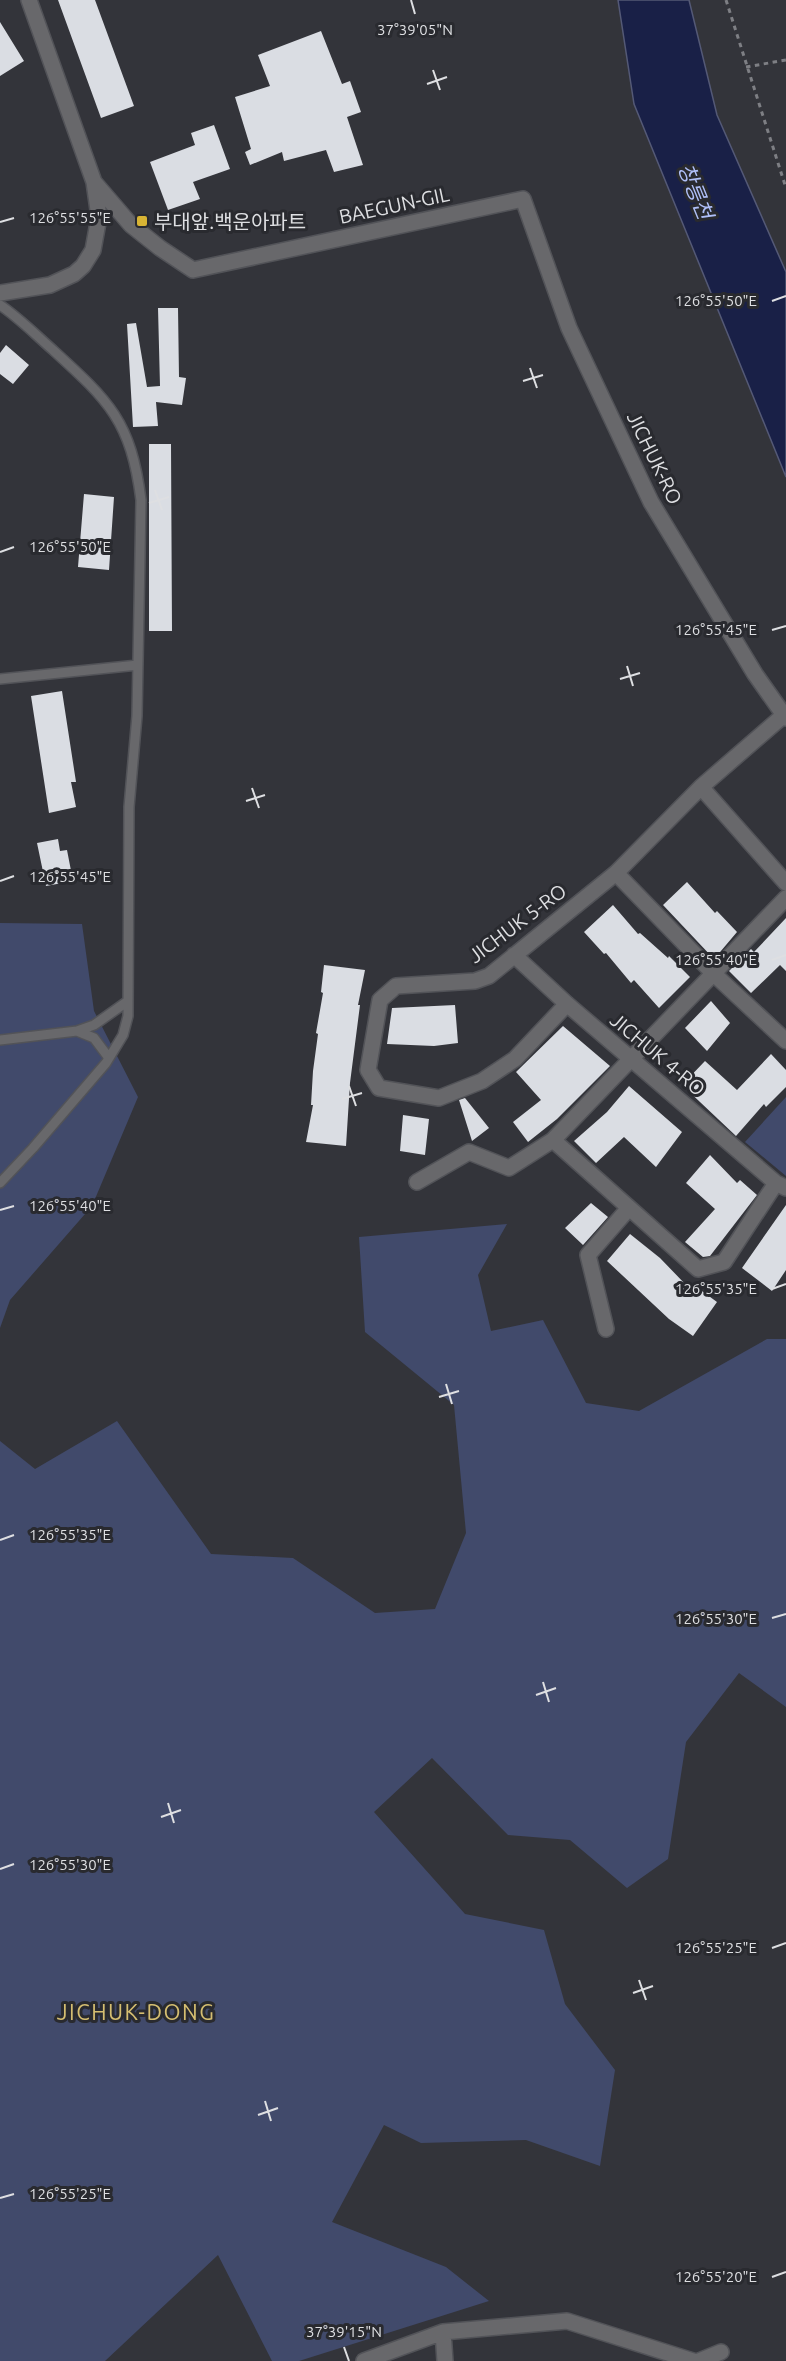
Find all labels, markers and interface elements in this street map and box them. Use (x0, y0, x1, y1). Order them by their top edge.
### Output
text: 37°39'05"N (377, 21, 453, 38)
water label: 창릉천 (674, 160, 719, 225)
street label: BAEGUN-GIL (337, 182, 451, 228)
text: 126°55'55"E (29, 209, 111, 226)
place label: 부대앞.백운아파트 (154, 210, 306, 233)
marker: 부대앞.백운아파트 (135, 214, 149, 228)
text: 126°55'50"E (675, 292, 757, 309)
street label: JICHUK-RO (623, 408, 687, 508)
text: 126°55'50"E (29, 538, 111, 555)
text: 126°55'45"E (675, 621, 757, 638)
text: 126°55'45"E (29, 868, 111, 885)
street label: JICHUK 5-RO (464, 879, 570, 967)
text: 126°55'40"E (675, 951, 757, 968)
street label: JICHUK 4-RO (606, 1008, 710, 1100)
text: 126°55'40"E (29, 1197, 111, 1214)
text: 126°55'35"E (675, 1280, 757, 1297)
text: 126°55'35"E (29, 1526, 111, 1543)
text: 126°55'30"E (675, 1610, 757, 1627)
text: 126°55'30"E (29, 1856, 111, 1873)
text: 126°55'25"E (675, 1939, 757, 1956)
district label: JICHUK-DONG (57, 1999, 215, 2024)
text: 126°55'25"E (29, 2185, 111, 2202)
text: 126°55'20"E (675, 2268, 757, 2285)
text: 37°39'15"N (306, 2323, 382, 2340)

